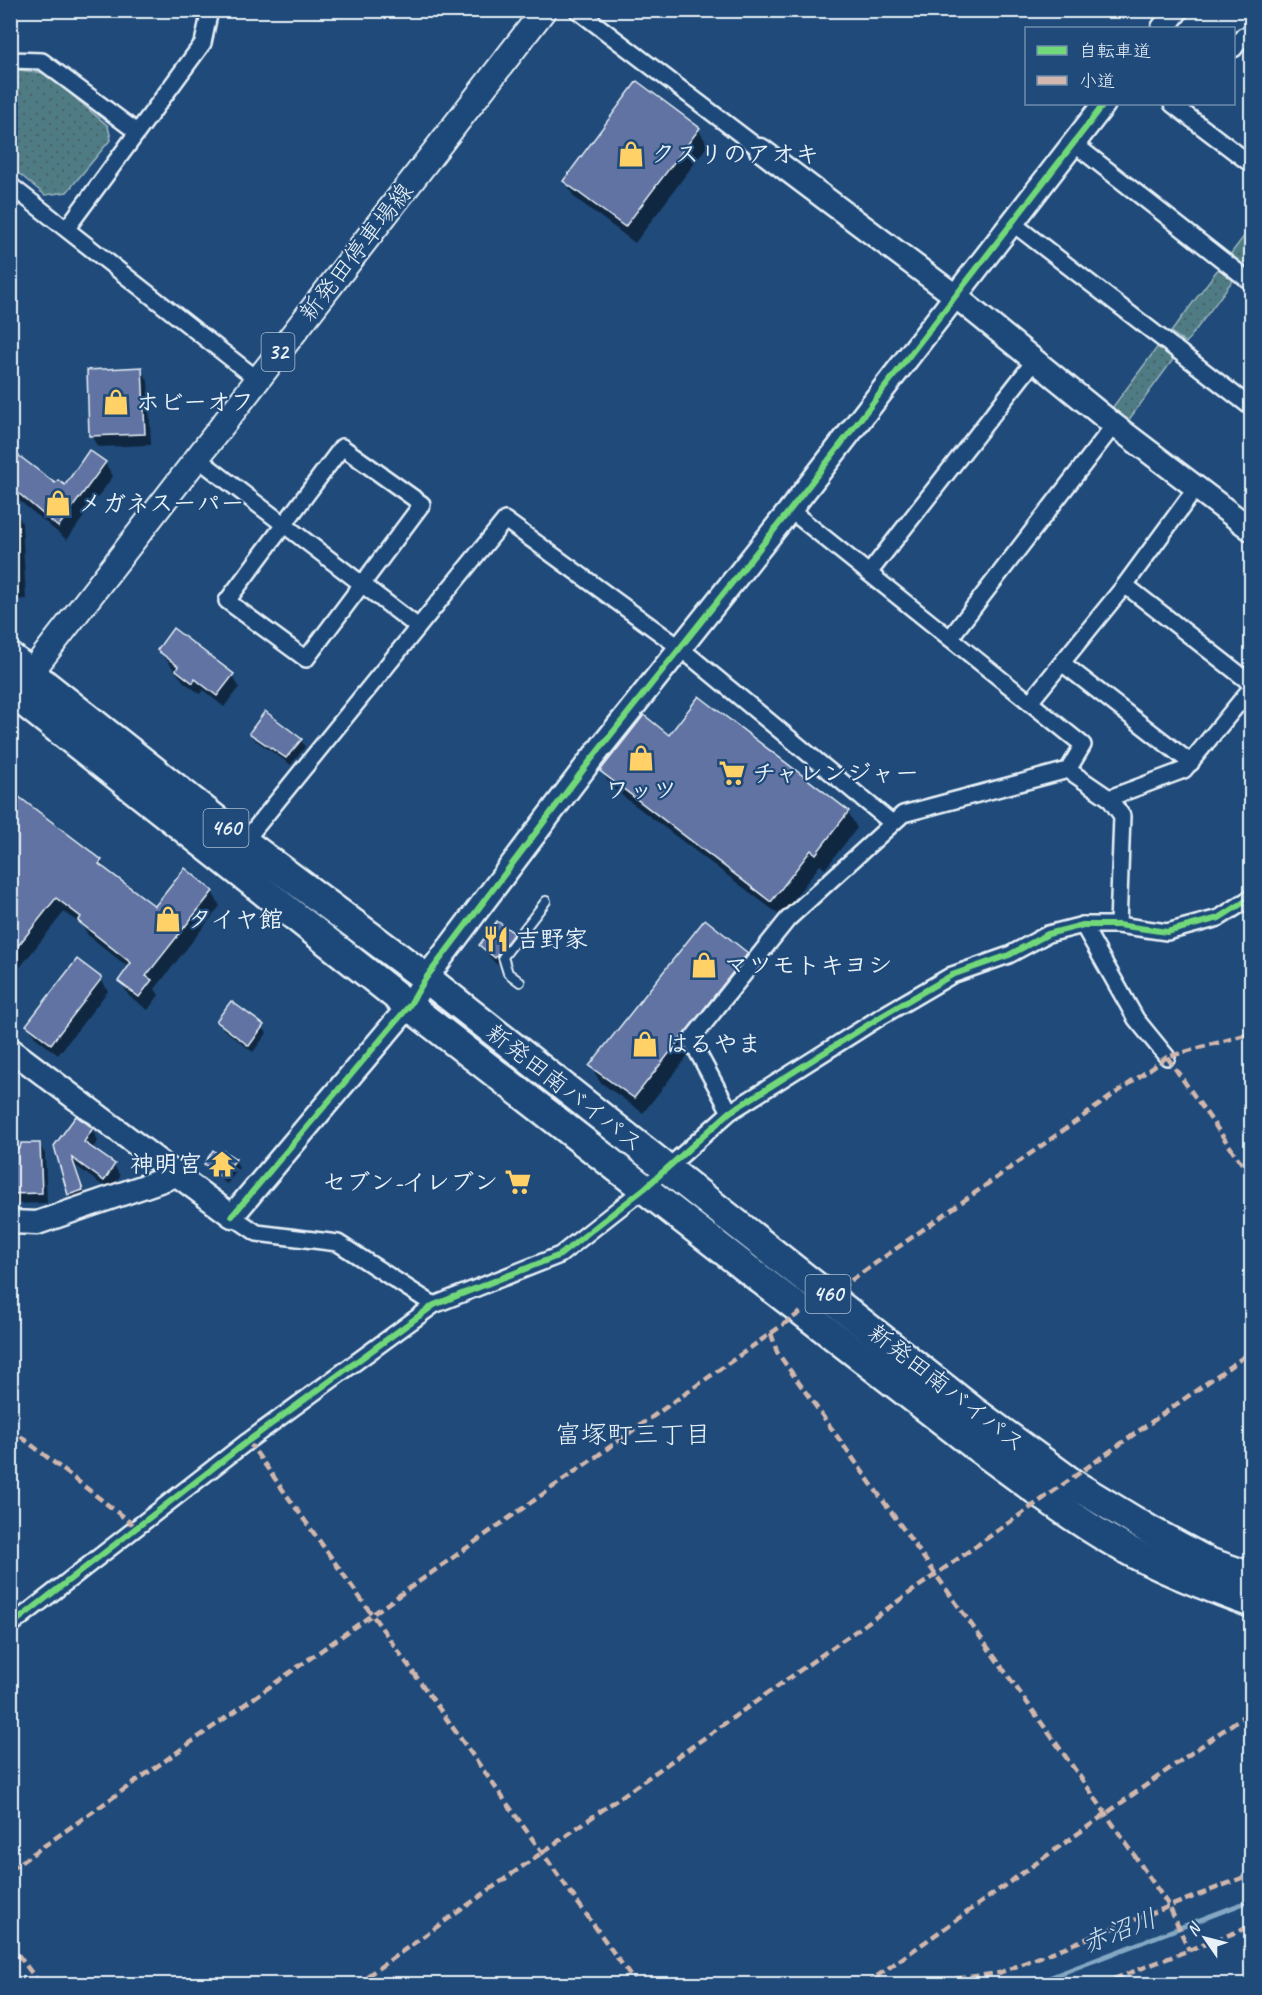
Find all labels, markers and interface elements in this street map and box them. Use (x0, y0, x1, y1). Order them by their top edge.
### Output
legend (1025, 27, 1235, 105)
text: 自転車道 (1079, 40, 1151, 62)
text: 小道 (1079, 70, 1115, 92)
shop icon: クスリのアオキ (616, 139, 646, 169)
place label: クスリのアオキ (651, 139, 819, 169)
street label: 新発田停車場線 (292, 177, 420, 327)
road number: 32 (262, 333, 294, 371)
shop icon: ホビーオフ (101, 387, 131, 417)
place label: ホビーオフ (136, 387, 255, 417)
shop icon: メガネスーパー (43, 488, 73, 518)
place label: メガネスーパー (78, 488, 245, 518)
shop icon: ワッツ (626, 743, 656, 773)
supermarket icon: チャレンジャー (717, 758, 747, 788)
place label: チャレンジャー (752, 758, 919, 788)
place label: ワッツ (605, 775, 677, 805)
road number: 460 (204, 809, 248, 847)
shop icon: タイヤ館 (153, 904, 183, 934)
place label: タイヤ館 (188, 904, 283, 934)
restaurant icon: 吉野家 (481, 924, 511, 954)
place label: 吉野家 (516, 924, 588, 954)
shop icon: マツモトキヨシ (689, 950, 719, 980)
place label: マツモトキヨシ (724, 950, 892, 980)
street label: 新発田南バイパス (480, 1017, 650, 1159)
shop icon: はるやま (630, 1029, 660, 1059)
place label: はるやま (665, 1029, 761, 1059)
place label: 神明宮 (130, 1149, 202, 1179)
temple icon: 神明宮 (207, 1149, 237, 1179)
place label: セブン-イレブン (322, 1167, 498, 1197)
supermarket icon: セブン-イレブン (503, 1167, 533, 1197)
road number: 460 (806, 1275, 850, 1313)
street label: 新発田南バイパス (862, 1317, 1032, 1459)
district label: 富塚町三丁目 (555, 1418, 711, 1451)
water label: 赤沼川 (1077, 1902, 1161, 1960)
north arrow (1175, 1908, 1235, 1968)
text: N (1182, 1918, 1206, 1940)

